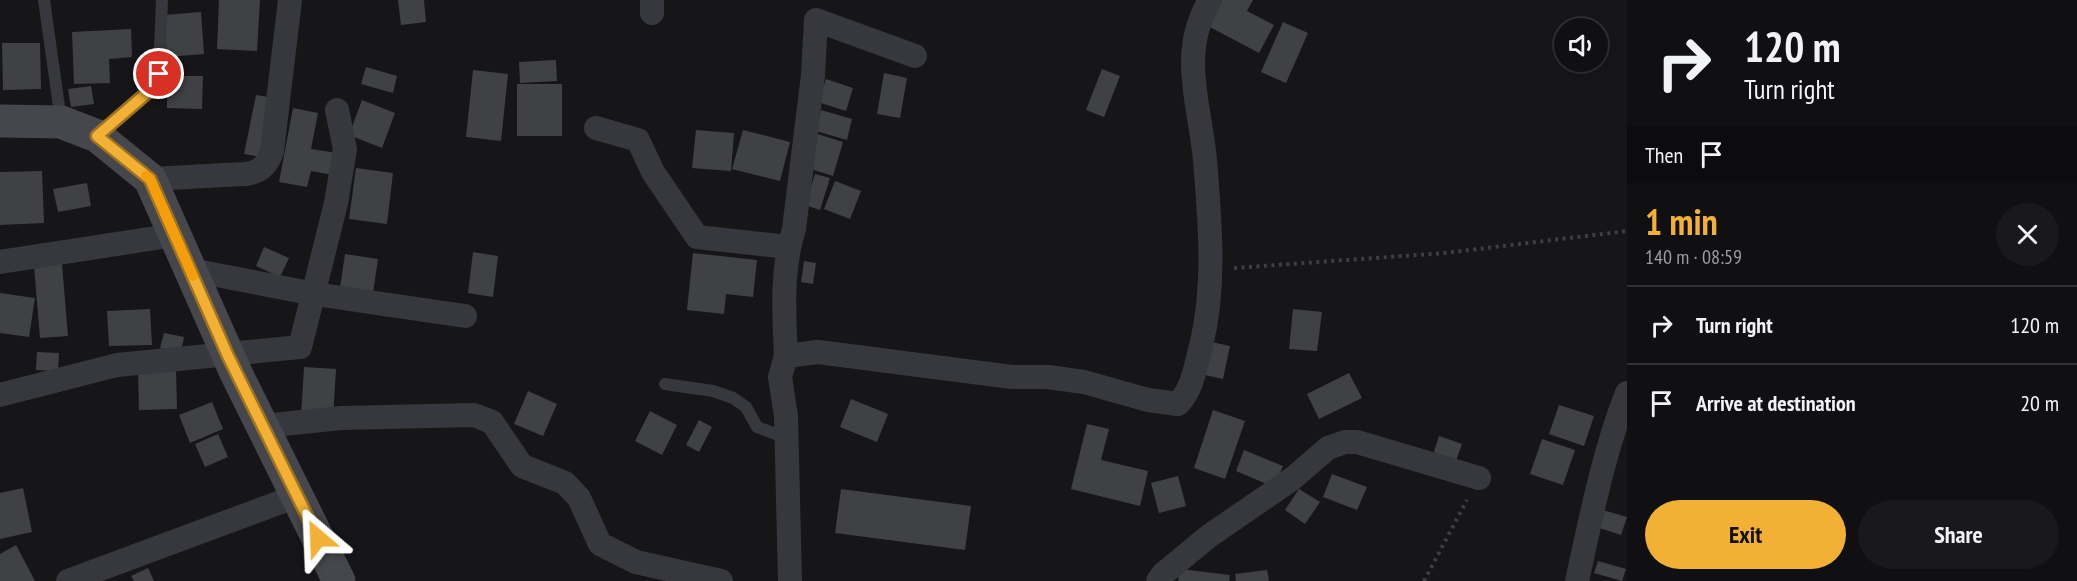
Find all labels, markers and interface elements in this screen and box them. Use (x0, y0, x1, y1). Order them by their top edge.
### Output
map controls (1554, 18, 1608, 72)
button: sound (1554, 18, 1608, 72)
text: 120 m (1744, 19, 1841, 74)
icon: right (1645, 24, 1723, 102)
pin (133, 48, 184, 99)
icon: arrive (142, 57, 175, 90)
text: Turn right (1744, 72, 1835, 106)
icon: arrive (1695, 138, 1728, 171)
text: Then (1645, 141, 1683, 169)
text: 1 min (1645, 198, 1718, 245)
button: close (1996, 203, 2059, 266)
text: 140 m · 08:59 (1645, 244, 1742, 270)
icon: right (1645, 309, 1678, 342)
text: Turn right (1696, 311, 1773, 339)
text: 120 m (2010, 311, 2059, 339)
icon: arrive (1645, 387, 1678, 420)
text: Arrive at destination (1696, 389, 1856, 417)
text: 20 m (2020, 389, 2059, 417)
button: Exit (1645, 500, 1846, 569)
button: Share (1858, 500, 2059, 569)
position arrow (286, 506, 350, 570)

